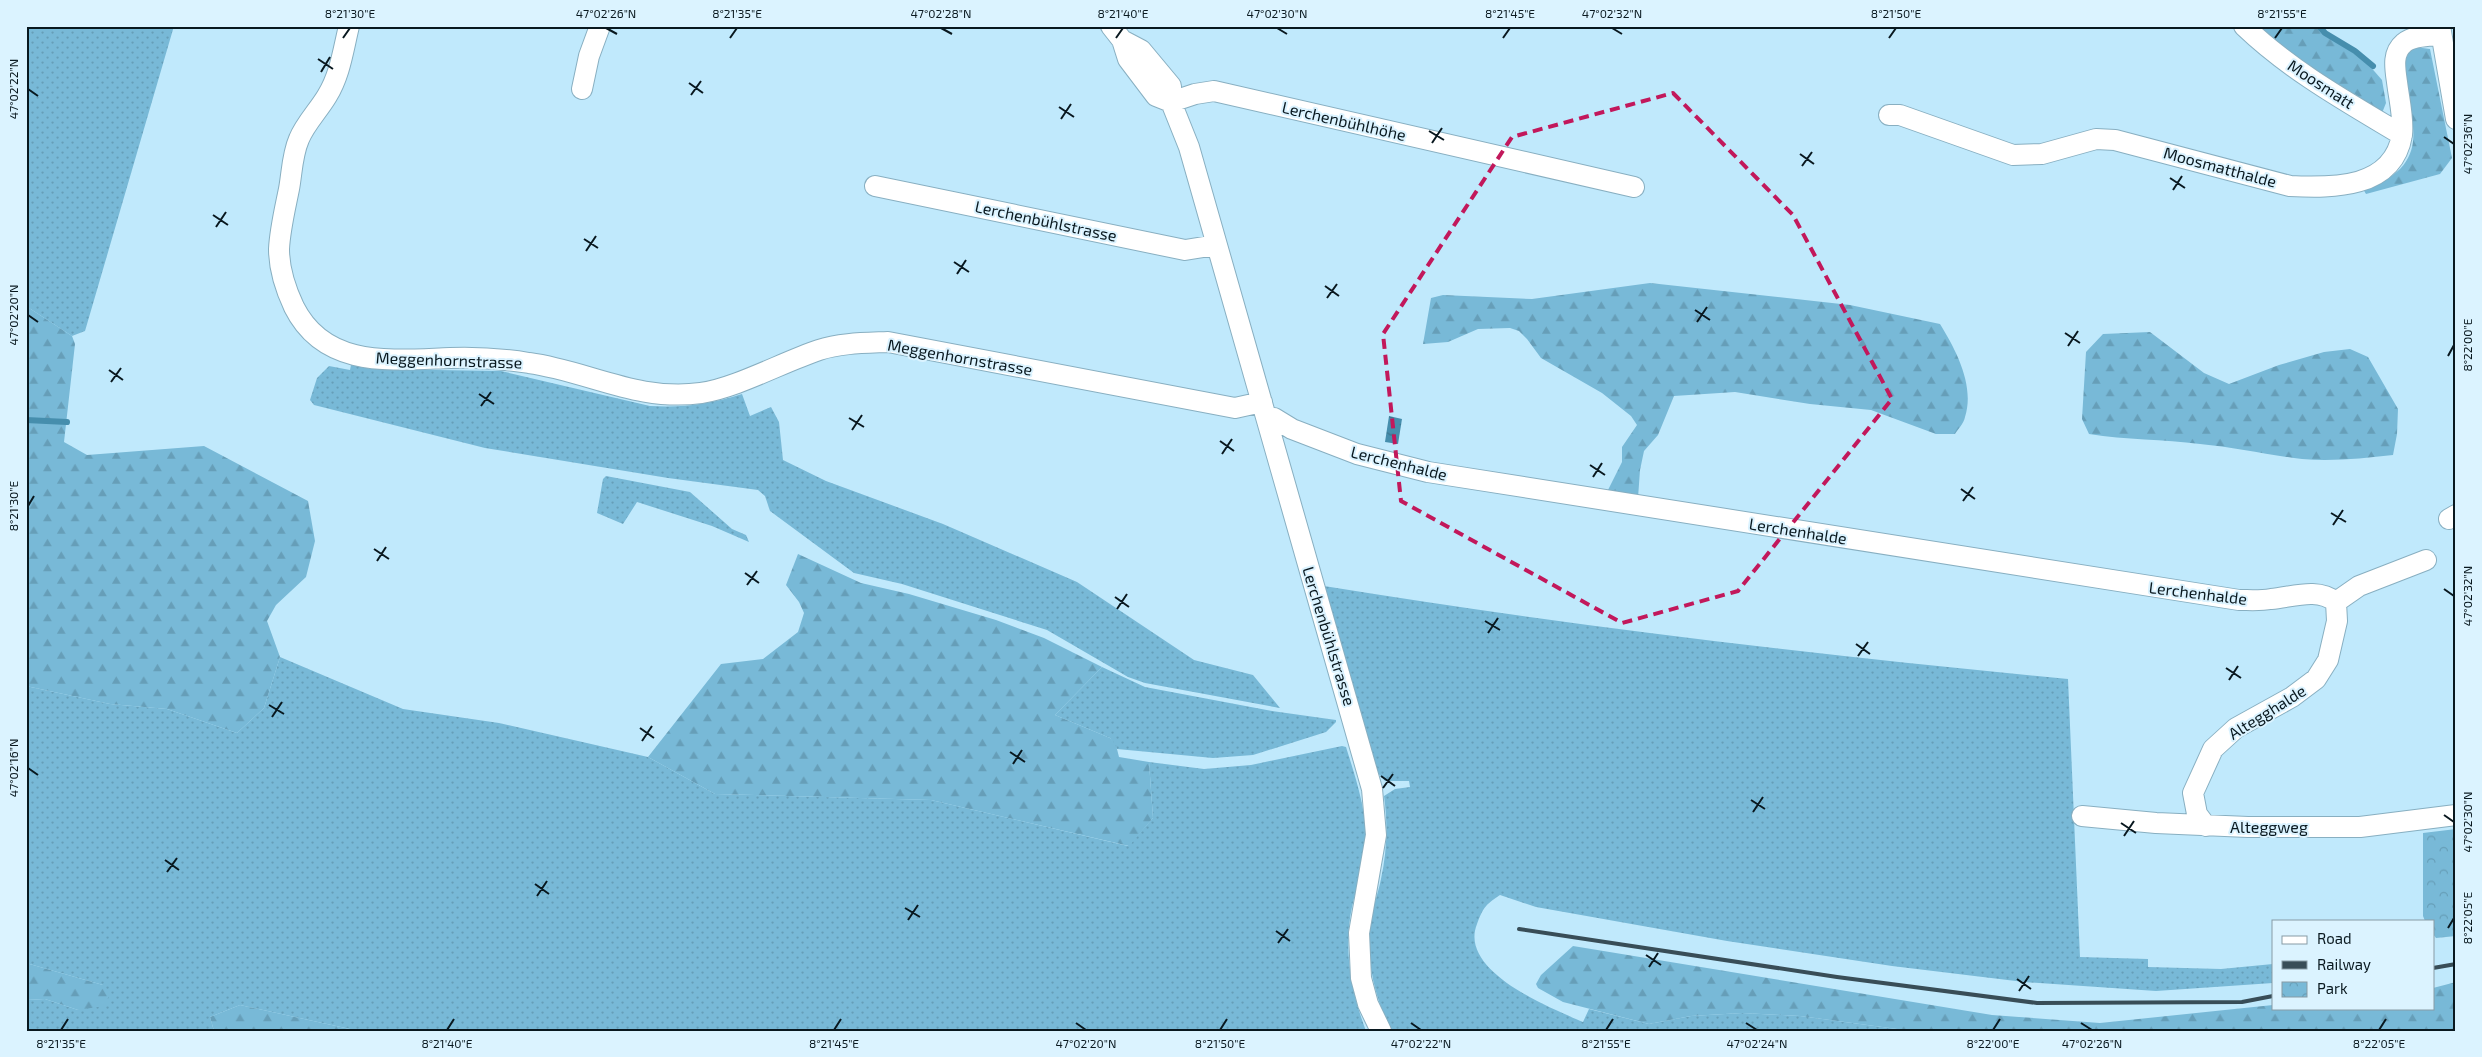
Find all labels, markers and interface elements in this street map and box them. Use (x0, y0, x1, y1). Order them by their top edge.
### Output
text: 8°21'30"E (325, 6, 376, 20)
text: 47°02'26"N (576, 6, 636, 20)
text: 8°21'35"E (712, 6, 762, 20)
text: 47°02'28"N (910, 6, 972, 20)
text: 8°21'40"E (1097, 6, 1149, 20)
text: 47°02'30"N (1247, 6, 1307, 20)
text: 8°21'45"E (1485, 6, 1535, 20)
text: 47°02'32"N (1582, 6, 1642, 20)
text: 8°21'50"E (1871, 6, 1921, 20)
text: 8°21'55"E (2257, 6, 2307, 20)
street label: Moosmatt (2285, 55, 2358, 112)
text: 47°02'22"N (6, 59, 20, 119)
street label: Lerchenbühlhöhe (1280, 97, 1408, 144)
text: 47°02'36"N (2460, 114, 2474, 174)
street label: Moosmatthalde (2162, 142, 2279, 191)
street label: Lerchenbühlstrasse (973, 196, 1119, 245)
text: 47°02'20"N (6, 284, 20, 346)
text: 8°22'00"E (2460, 318, 2474, 372)
street label: Meggenhornstrasse (886, 334, 1034, 379)
street label: Meggenhornstrasse (375, 347, 523, 372)
street label: Lerchenhalde (1349, 441, 1449, 484)
text: 8°21'30"E (6, 480, 20, 531)
street label: Lerchenhalde (1748, 513, 1848, 548)
street label: Lerchenbühlstrasse (1299, 564, 1360, 708)
text: 47°02'32"N (2460, 566, 2474, 626)
street label: Lerchenhalde (2148, 577, 2248, 608)
street label: Altegghalde (2225, 680, 2309, 743)
text: 47°02'16"N (6, 739, 20, 797)
text: 47°02'30"N (2460, 792, 2474, 852)
street label: Alteggweg (2230, 817, 2308, 836)
text: 8°22'05"E (2460, 892, 2474, 944)
legend (2272, 920, 2434, 1010)
text: Road (2317, 929, 2352, 947)
text: Railway (2317, 955, 2371, 973)
text: Park (2317, 979, 2348, 997)
text: 8°21'35"E (36, 1036, 86, 1050)
text: 8°21'40"E (421, 1036, 473, 1050)
text: 8°21'45"E (809, 1036, 859, 1050)
text: 47°02'20"N (1055, 1036, 1117, 1050)
text: 8°21'50"E (1195, 1036, 1245, 1050)
text: 47°02'22"N (1391, 1036, 1451, 1050)
text: 8°21'55"E (1581, 1036, 1631, 1050)
text: 47°02'24"N (1726, 1036, 1788, 1050)
text: 8°22'00"E (1966, 1036, 2020, 1050)
text: 47°02'26"N (2062, 1036, 2122, 1050)
text: 8°22'05"E (2353, 1036, 2405, 1050)

